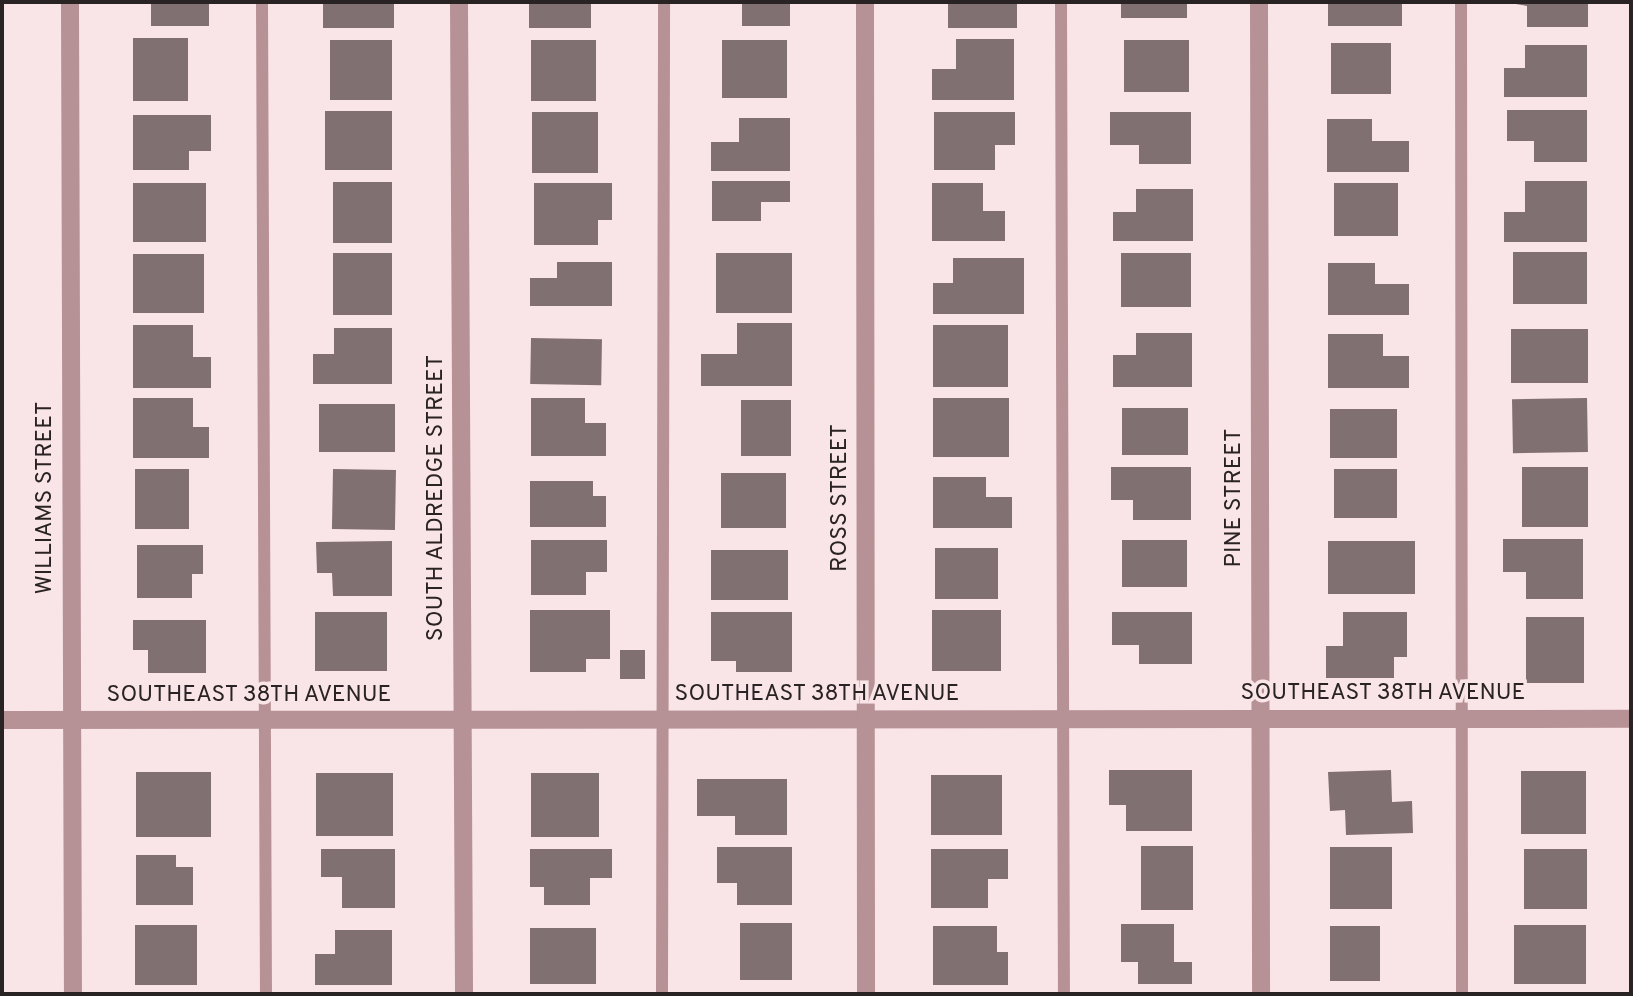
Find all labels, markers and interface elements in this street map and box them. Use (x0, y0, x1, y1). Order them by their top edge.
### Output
street label: SOUTH ALDREDGE STREET (423, 354, 451, 642)
street label: WILLIAMS STREET (32, 402, 60, 594)
street label: ROSS STREET (827, 424, 855, 572)
street label: PINE STREET (1221, 428, 1249, 568)
street label: SOUTHEAST 38TH AVENUE (1240, 680, 1526, 708)
street label: SOUTHEAST 38TH AVENUE (674, 681, 960, 709)
street label: SOUTHEAST 38TH AVENUE (106, 682, 392, 710)

